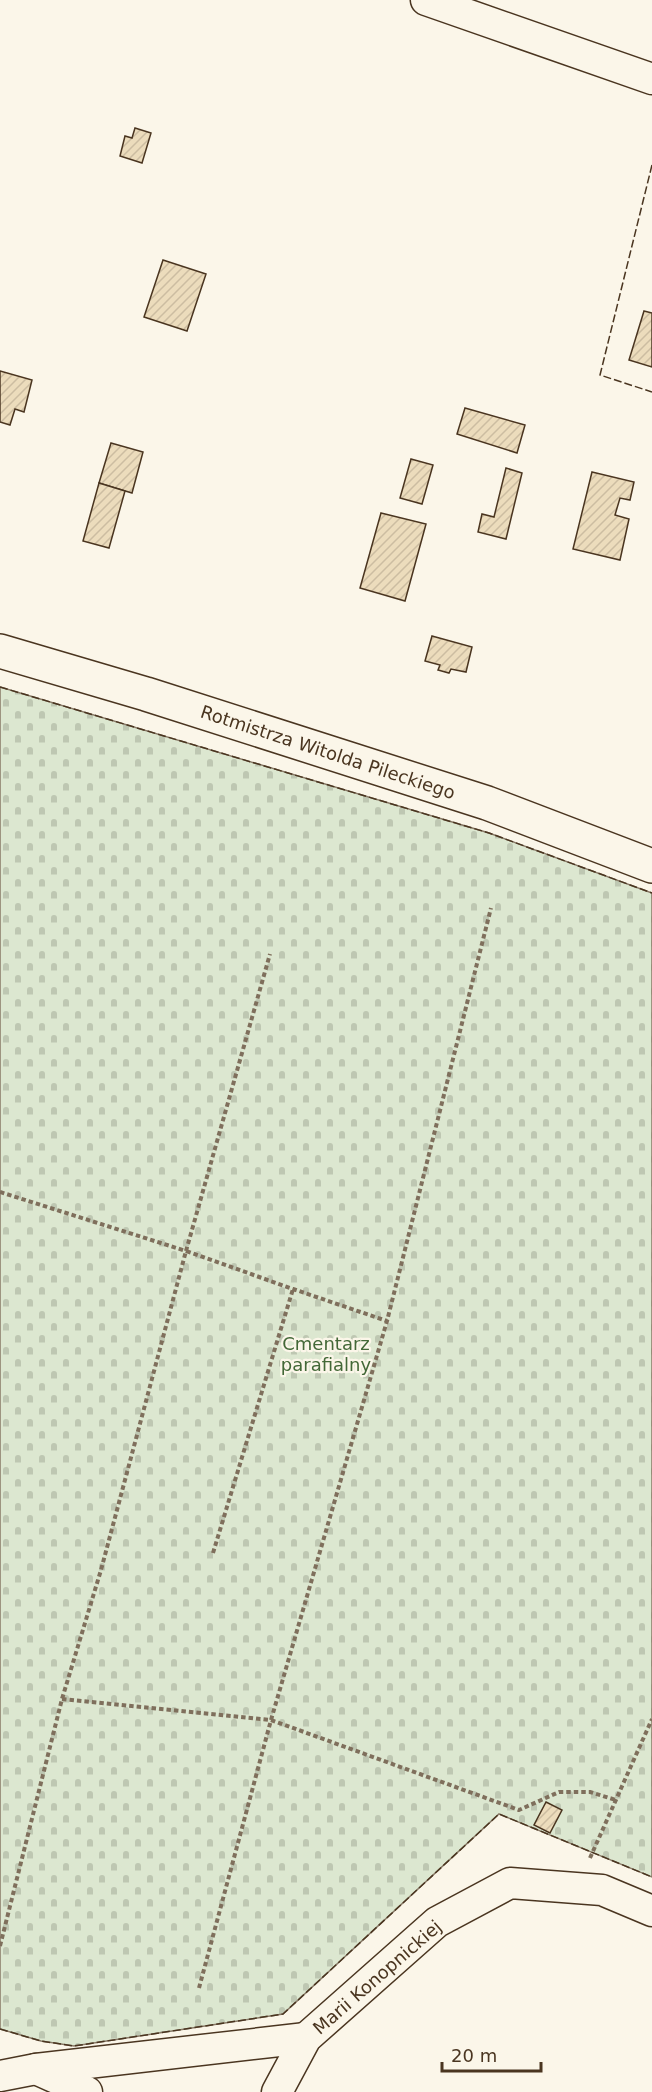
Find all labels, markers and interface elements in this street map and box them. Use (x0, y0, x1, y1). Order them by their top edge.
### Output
street label: Rotmistrza Witolda Pileckiego (198, 701, 458, 803)
park label: Cmentarz parafialny (281, 1333, 372, 1375)
street label: Marii Konopnickiej (309, 1916, 445, 2038)
scale bar (442, 2035, 541, 2073)
text: 20 m (451, 2045, 497, 2066)

